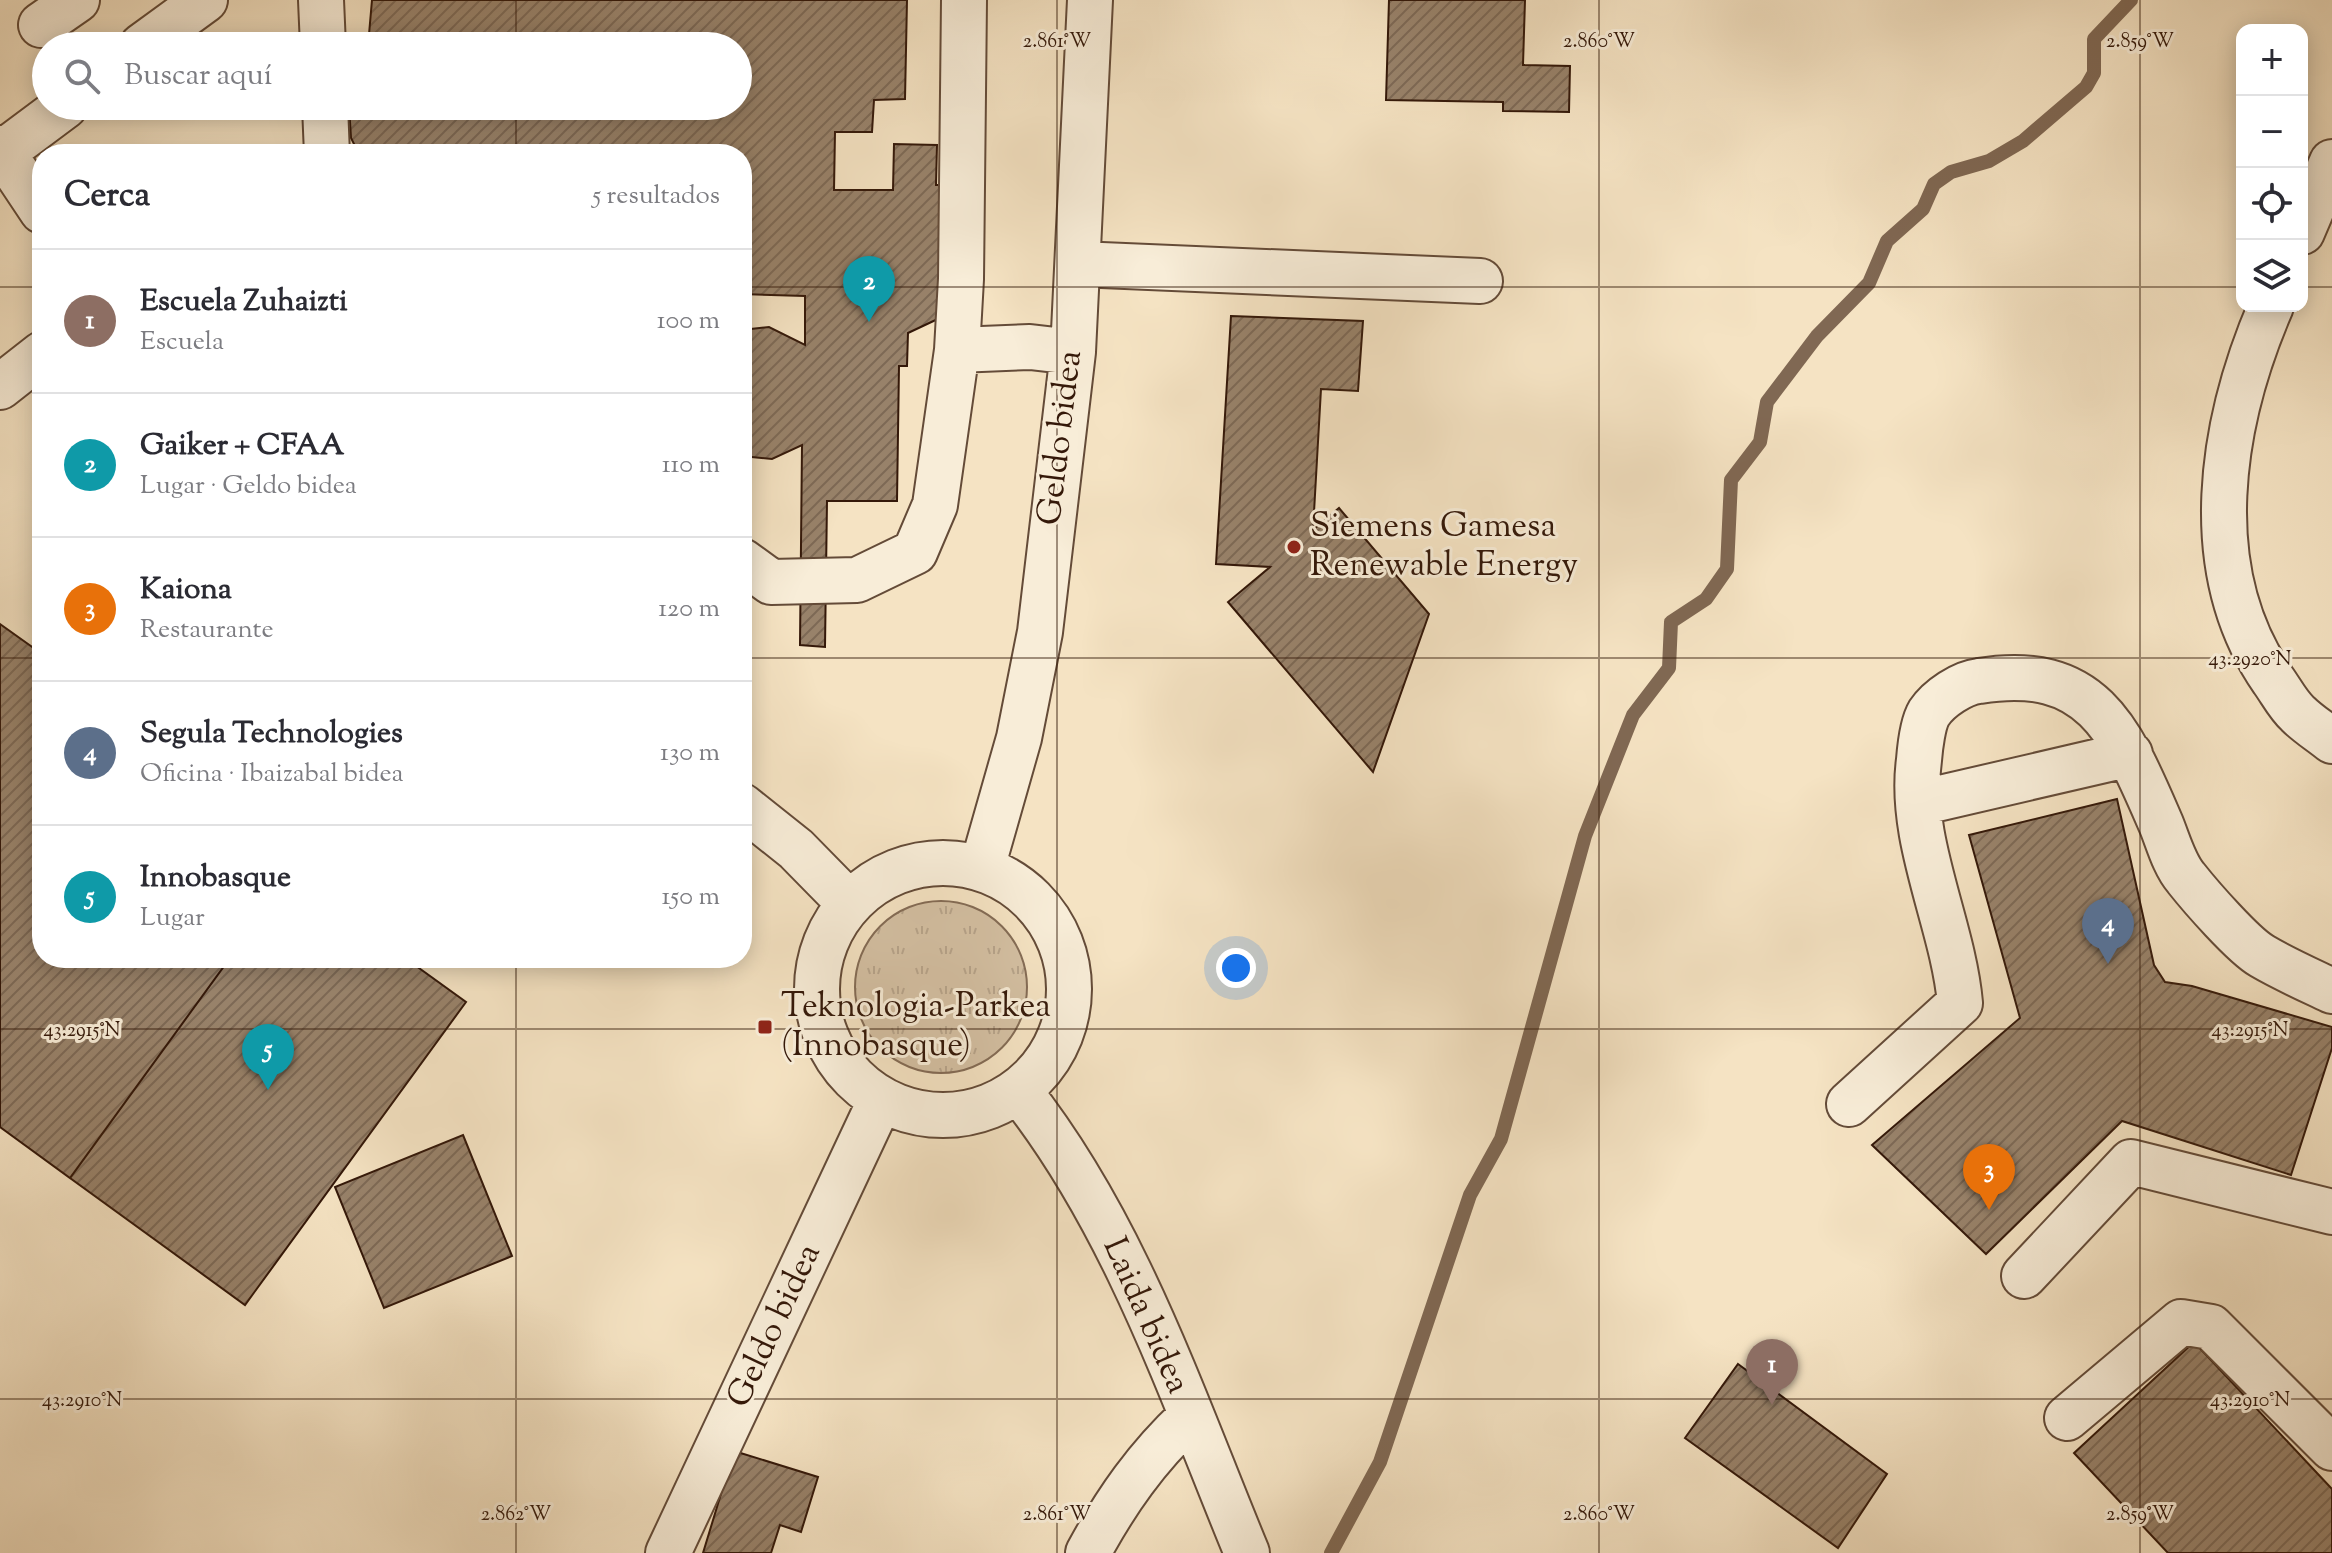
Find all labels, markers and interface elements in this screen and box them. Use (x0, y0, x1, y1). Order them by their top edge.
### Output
map controls (2236, 24, 2308, 312)
button: + (2236, 24, 2308, 96)
text: 2.861°W (1023, 28, 1091, 57)
text: 2.860°W (1563, 28, 1635, 57)
text: 2.859°W (2106, 28, 2174, 57)
search box (32, 32, 752, 120)
icon: search (60, 54, 104, 98)
text: Buscar aquí (124, 55, 272, 98)
button: − (2236, 96, 2308, 168)
button: locate (2236, 168, 2308, 240)
text: Cerca (64, 172, 150, 221)
text: 5 resultados (592, 178, 720, 215)
button: layers (2236, 240, 2308, 312)
pin: 2 (843, 256, 895, 322)
text: Escuela Zuhaizti (140, 281, 347, 324)
text: 1 (86, 303, 94, 340)
text: 100 m (657, 303, 720, 340)
text: Escuela (140, 324, 224, 361)
street label: Geldo bidea (1026, 348, 1096, 528)
text: Gaiker + CFAA (140, 425, 344, 468)
text: 2 (84, 447, 96, 484)
text: 110 m (662, 447, 720, 484)
text: Lugar · Geldo bidea (140, 468, 357, 505)
place label: Siemens Gamesa Renewable Energy (1310, 503, 1578, 591)
marker: Siemens Gamesa Renewable Energy (1285, 538, 1303, 556)
text: Kaiona (140, 569, 232, 612)
text: 3 (85, 591, 95, 628)
text: 120 m (658, 591, 720, 628)
text: Restaurante (140, 612, 274, 649)
text: 43.2920°N (2209, 646, 2292, 675)
text: Segula Technologies (140, 713, 403, 756)
text: 4 (83, 735, 97, 772)
text: 130 m (660, 735, 720, 772)
text: Oficina · Ibaizabal bidea (140, 756, 404, 793)
text: Innobasque (140, 857, 291, 900)
text: 5 (86, 879, 94, 916)
text: 150 m (661, 879, 720, 916)
pin: 4 (2082, 898, 2134, 964)
text: Lugar (140, 900, 205, 937)
your location (1216, 948, 1256, 988)
place label: Teknologia-Parkea (Innobasque) (781, 983, 1051, 1071)
text: 43.2915°N (43, 1017, 121, 1046)
text: 43.2915°N (2211, 1017, 2289, 1046)
marker: Teknologia-Parkea (Innobasque) (756, 1018, 774, 1036)
pin: 5 (242, 1024, 294, 1090)
pin: 3 (1963, 1144, 2015, 1210)
street label: Laida bidea (1089, 1230, 1201, 1402)
street label: Geldo bidea (716, 1236, 834, 1416)
pin: 1 (1746, 1339, 1798, 1405)
text: 43.2910°N (42, 1387, 122, 1416)
text: 43.2910°N (2210, 1387, 2290, 1416)
text: 2.862°W (481, 1501, 551, 1530)
text: 2.861°W (1023, 1501, 1091, 1530)
text: 2.860°W (1563, 1501, 1635, 1530)
text: 2.859°W (2106, 1501, 2174, 1530)

